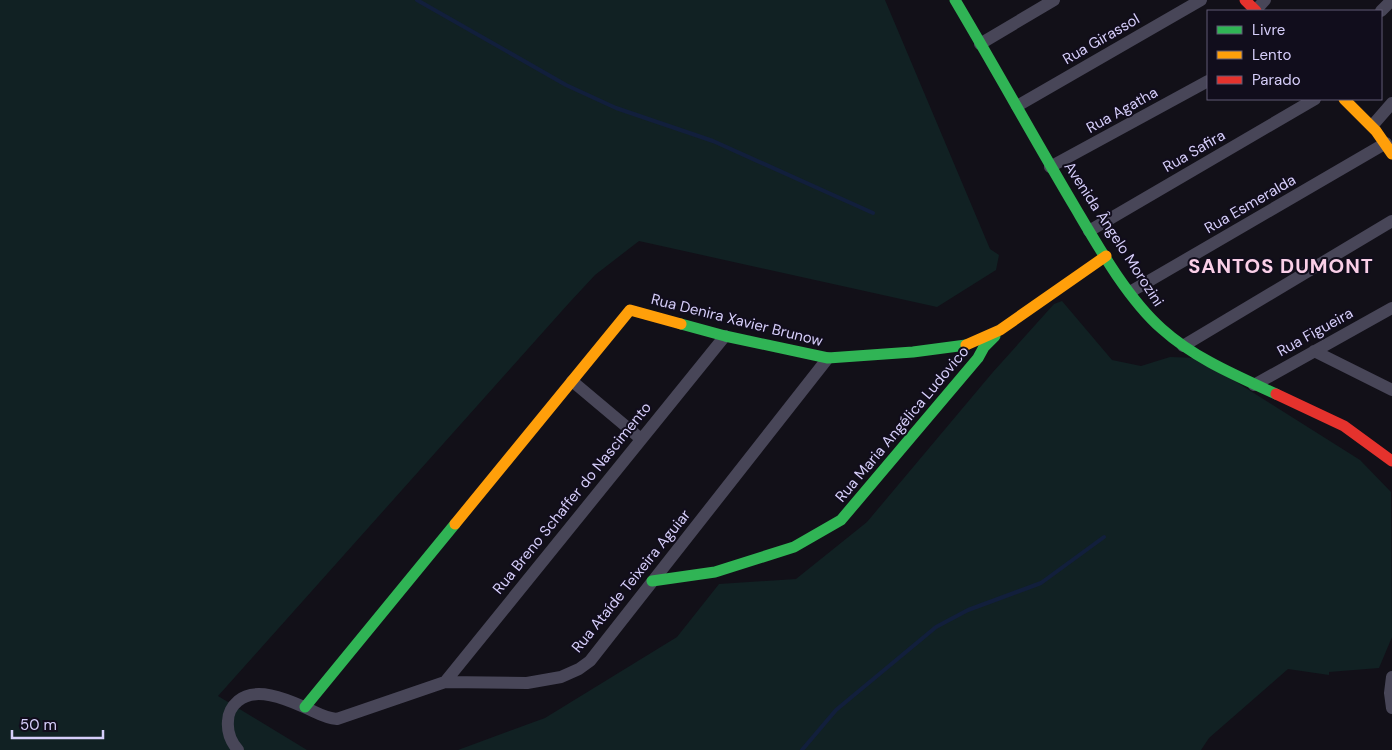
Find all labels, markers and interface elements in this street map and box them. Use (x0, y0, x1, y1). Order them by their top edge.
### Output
street label: Rua Girassol (1059, 9, 1143, 69)
legend (1207, 10, 1382, 100)
text: Livre (1252, 20, 1285, 40)
text: Lento (1252, 45, 1291, 65)
text: Parado (1252, 70, 1301, 90)
street label: Rua Agatha (1083, 82, 1161, 138)
street label: Rua Safira (1159, 125, 1229, 177)
street label: Avenida Ângelo Morozini (1060, 158, 1168, 310)
street label: Rua Esmeralda (1201, 170, 1299, 238)
district label: SANTOS DUMONT (1188, 253, 1374, 279)
street label: Rua Denira Xavier Brunow (649, 289, 826, 351)
street label: Rua Figueira (1273, 303, 1357, 361)
street label: Rua Maria Angélica Ludovico (831, 342, 973, 506)
street label: Rua Breno Schaffer do Nascimento (488, 398, 656, 598)
street label: Rua Ataíde Teixeira Aguiar (567, 505, 695, 657)
scale bar (12, 708, 104, 740)
text: 50 m (20, 715, 57, 735)

